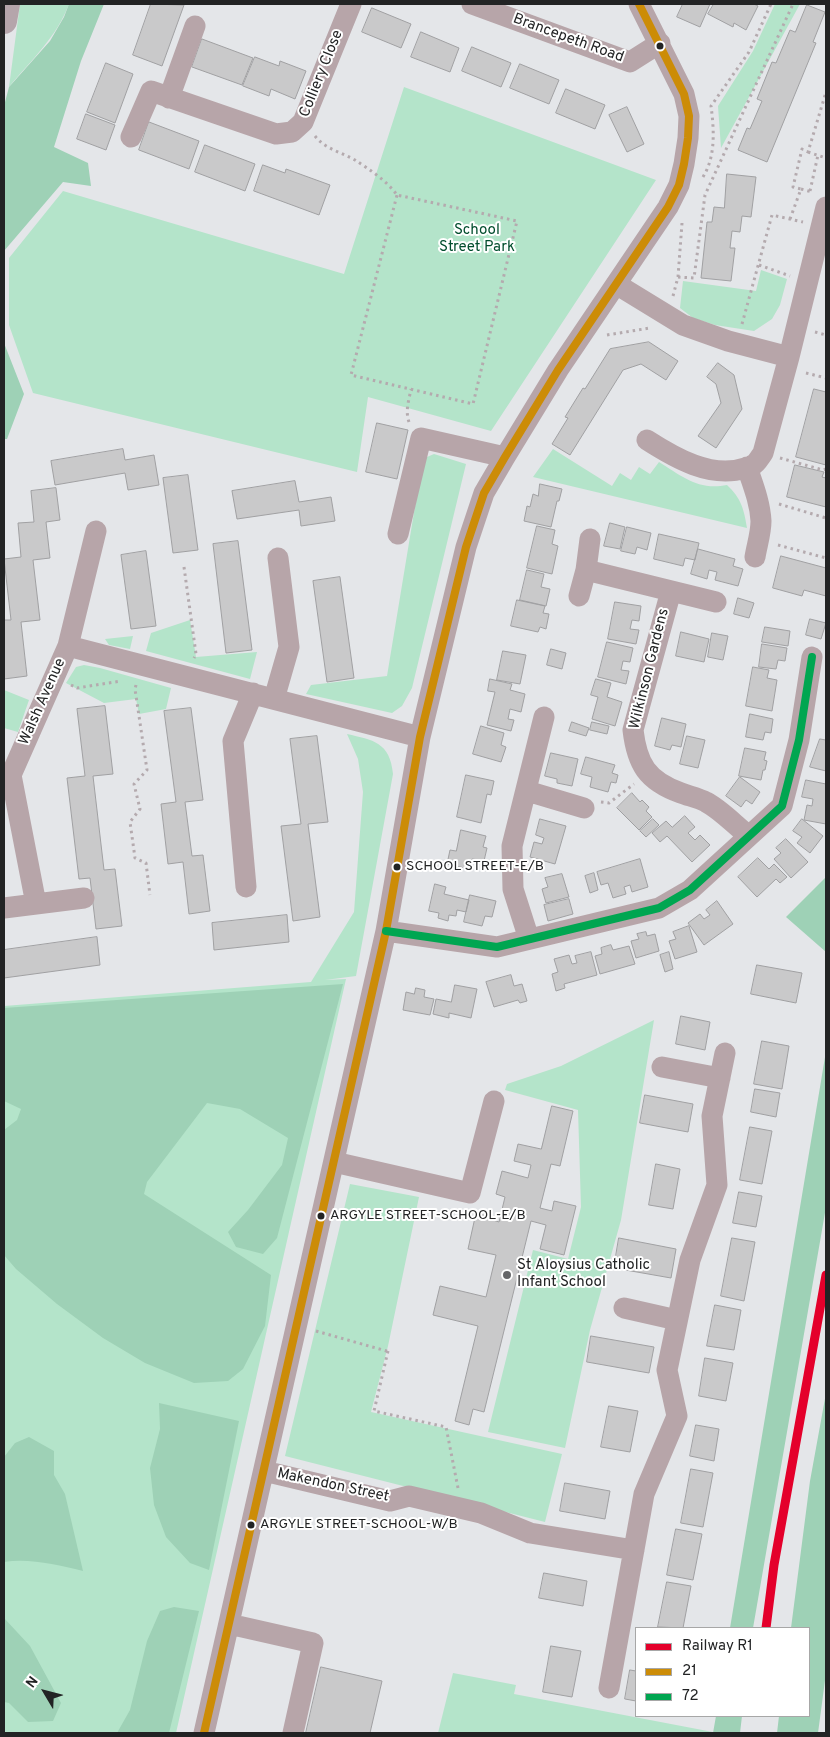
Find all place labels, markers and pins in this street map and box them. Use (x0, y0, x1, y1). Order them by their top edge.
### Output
unlabelled marker (655, 41, 665, 51)
place label: SCHOOL STREET-E/B (406, 859, 544, 875)
marker: SCHOOL STREET-E/B (392, 862, 402, 872)
place label: ARGYLE STREET-SCHOOL-E/B (330, 1208, 526, 1224)
marker: ARGYLE STREET-SCHOOL-E/B (316, 1211, 326, 1221)
place label: St Aloysius Catholic Infant School (517, 1257, 650, 1292)
marker: St Aloysius Catholic Infant School (501, 1269, 513, 1281)
place label: ARGYLE STREET-SCHOOL-W/B (260, 1517, 458, 1533)
marker: ARGYLE STREET-SCHOOL-W/B (246, 1520, 256, 1530)

